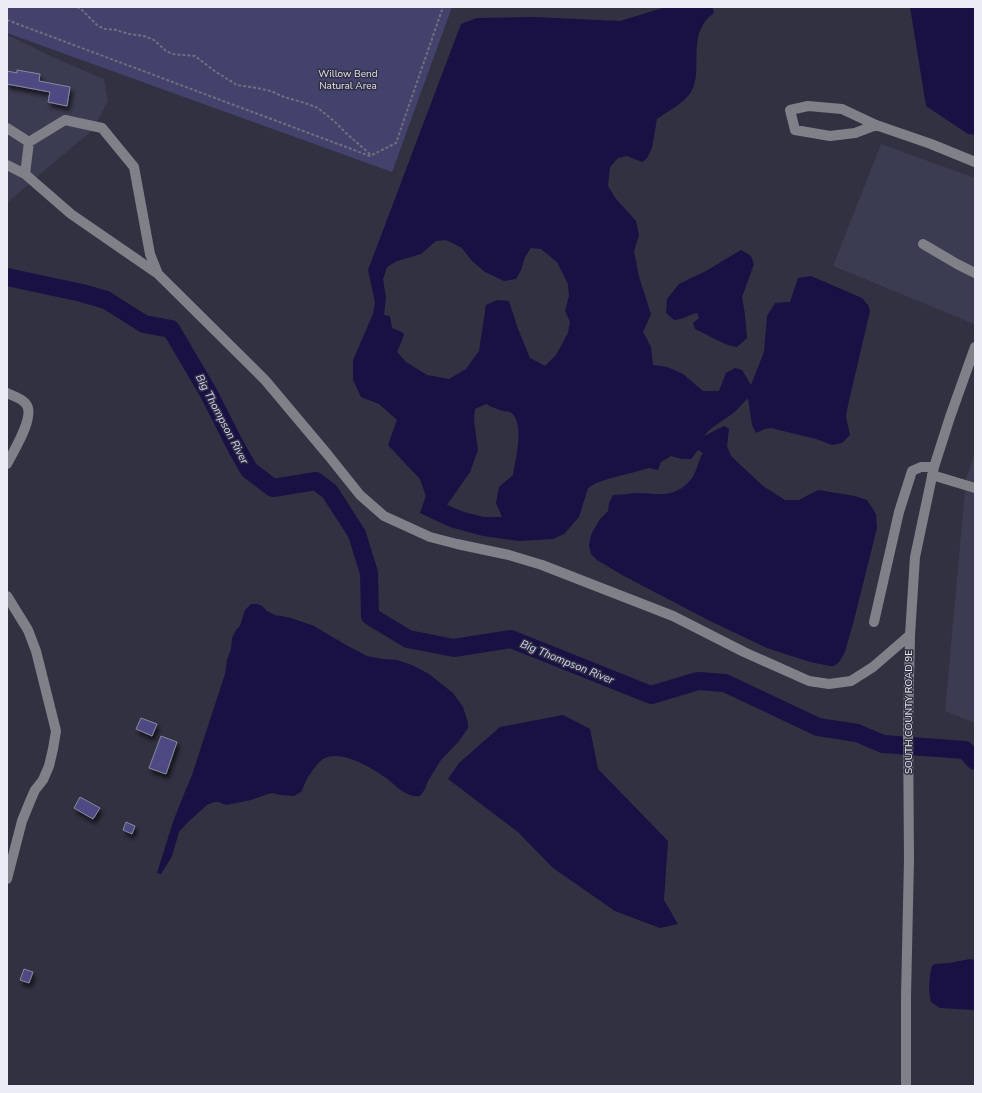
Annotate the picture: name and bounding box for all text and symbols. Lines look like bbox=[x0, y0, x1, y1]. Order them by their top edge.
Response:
park label: Willow Bend Natural Area bbox=[318, 67, 378, 93]
water label: Big Thompson River bbox=[192, 371, 253, 468]
water label: Big Thompson River bbox=[518, 636, 617, 688]
street label: SOUTH COUNTY ROAD 9E bbox=[902, 650, 916, 774]

